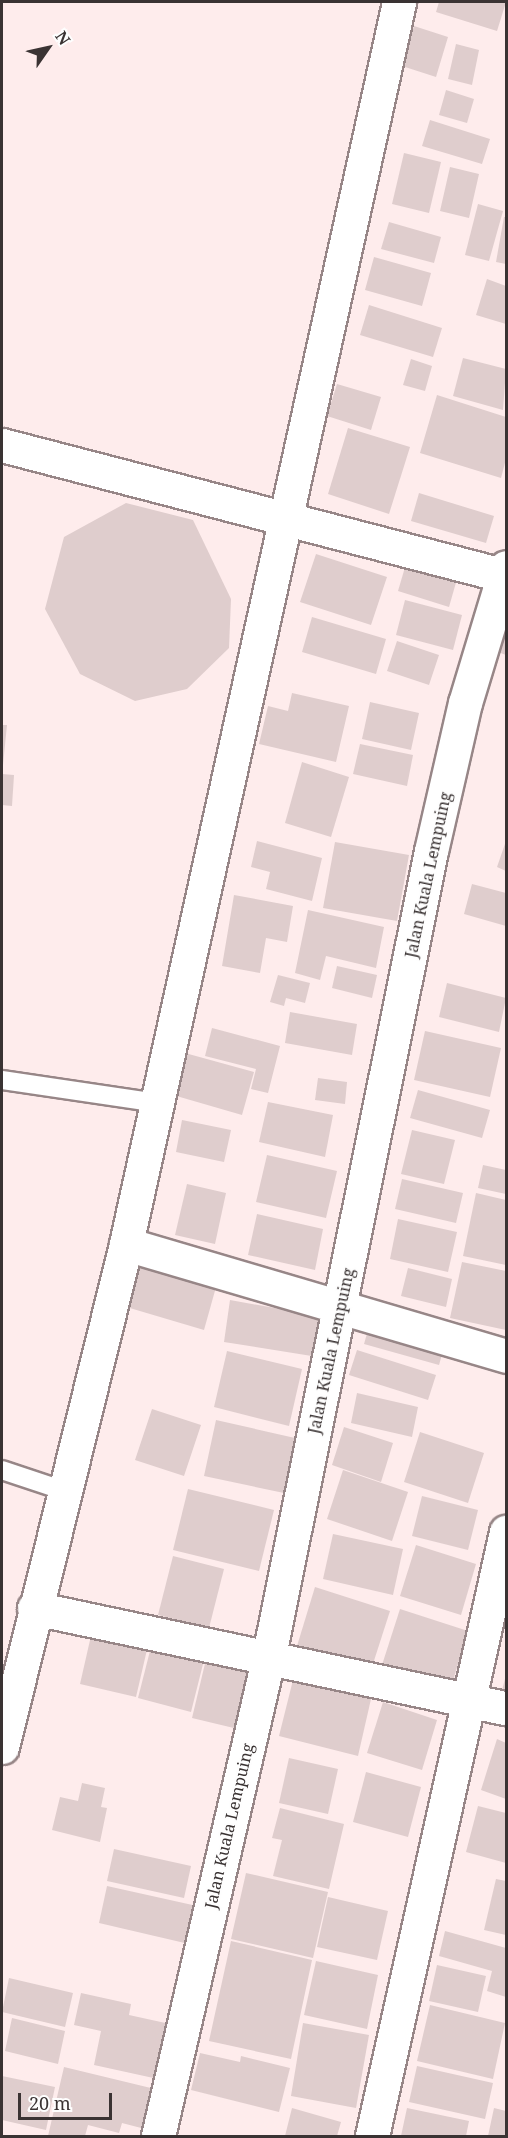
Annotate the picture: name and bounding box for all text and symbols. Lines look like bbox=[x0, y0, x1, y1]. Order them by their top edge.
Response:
north arrow bbox=[18, 18, 78, 78]
text: N bbox=[50, 27, 76, 49]
street label: Jalan Kuala Lempuing bbox=[401, 790, 455, 960]
street label: Jalan Kuala Lempuing bbox=[304, 1266, 358, 1436]
street label: Jalan Kuala Lempuing bbox=[201, 1741, 257, 1911]
scale bar bbox=[21, 2081, 116, 2119]
text: 20 m bbox=[29, 2091, 71, 2115]

